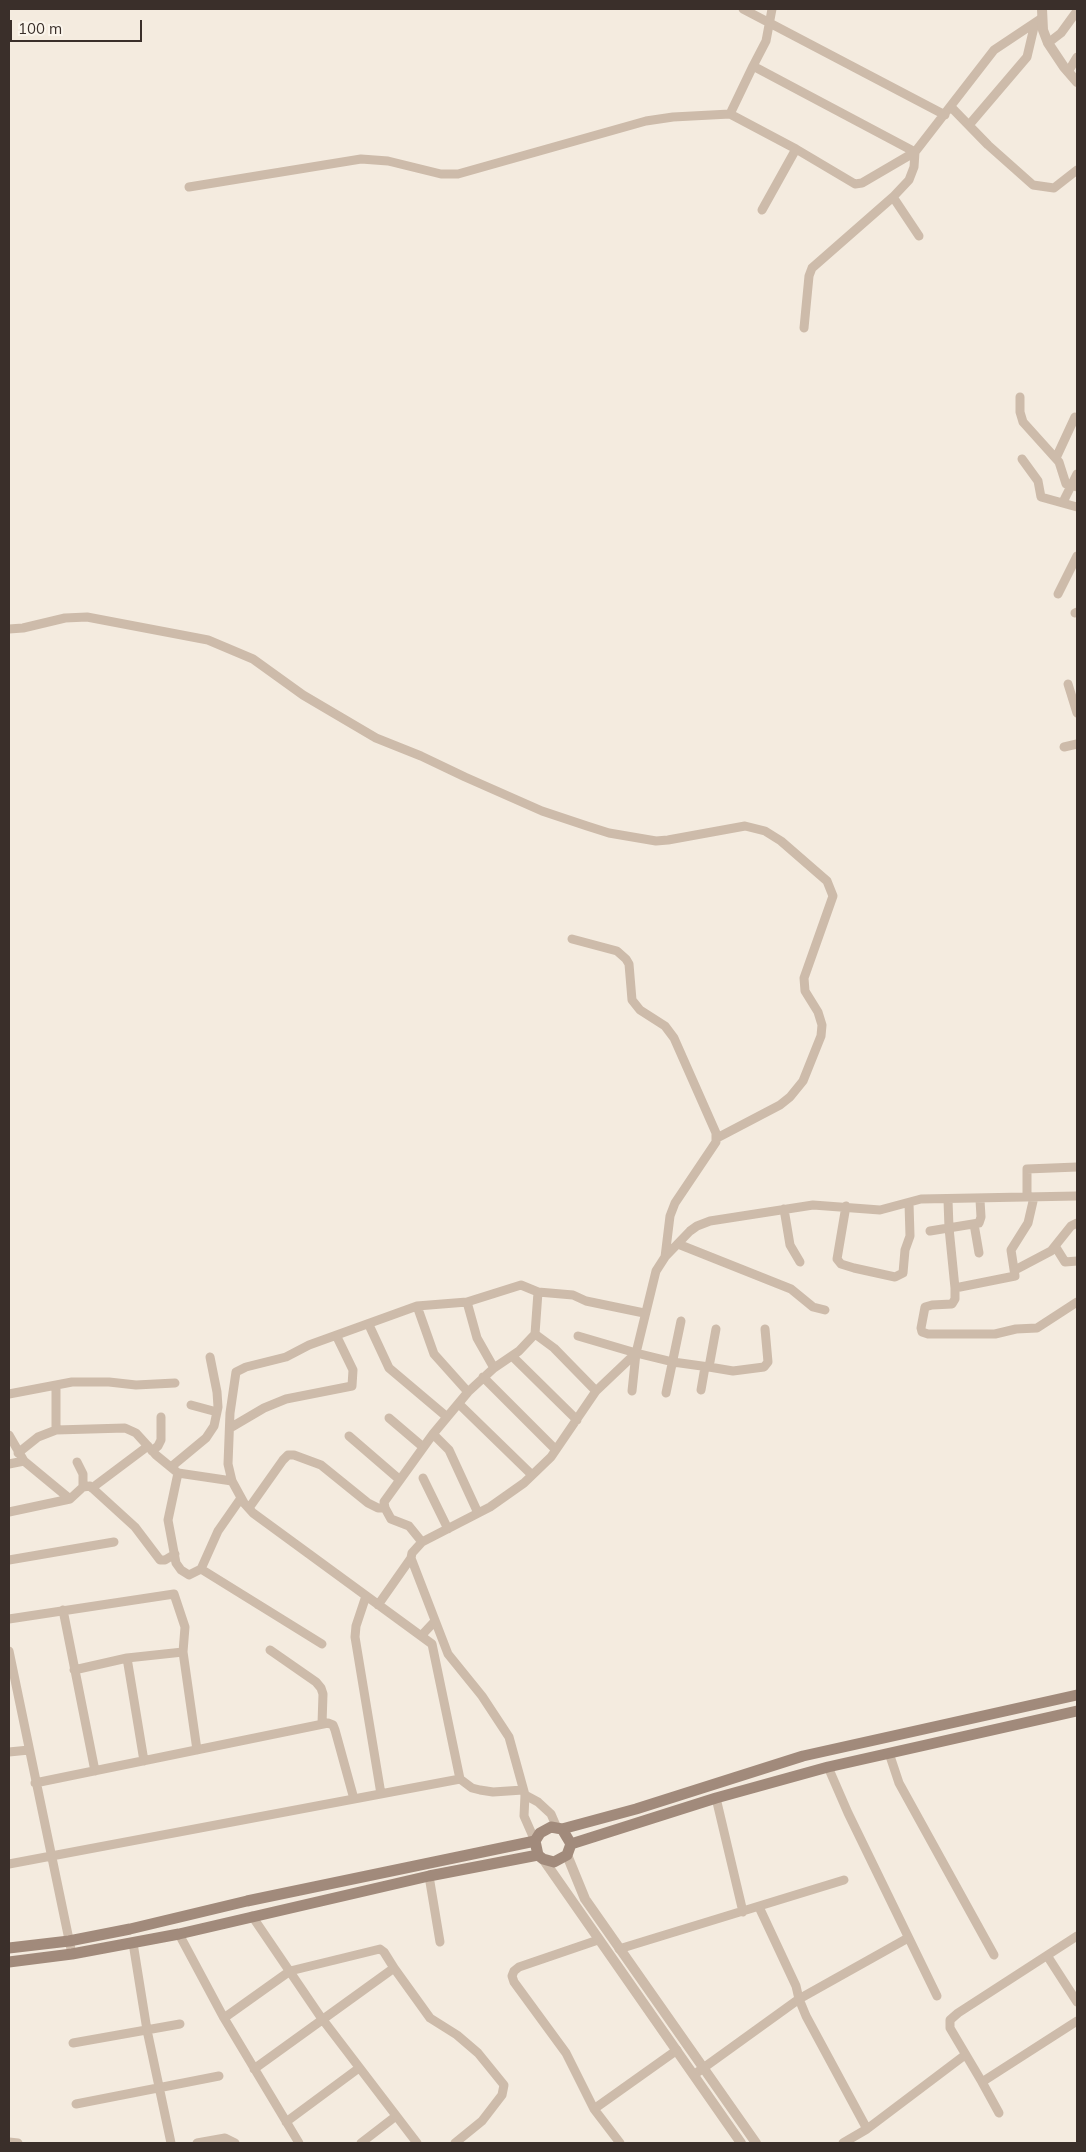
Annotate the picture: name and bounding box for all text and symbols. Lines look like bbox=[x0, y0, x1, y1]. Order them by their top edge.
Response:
scale bar bbox=[12, 10, 145, 42]
text: 100 m bbox=[18, 19, 62, 38]

